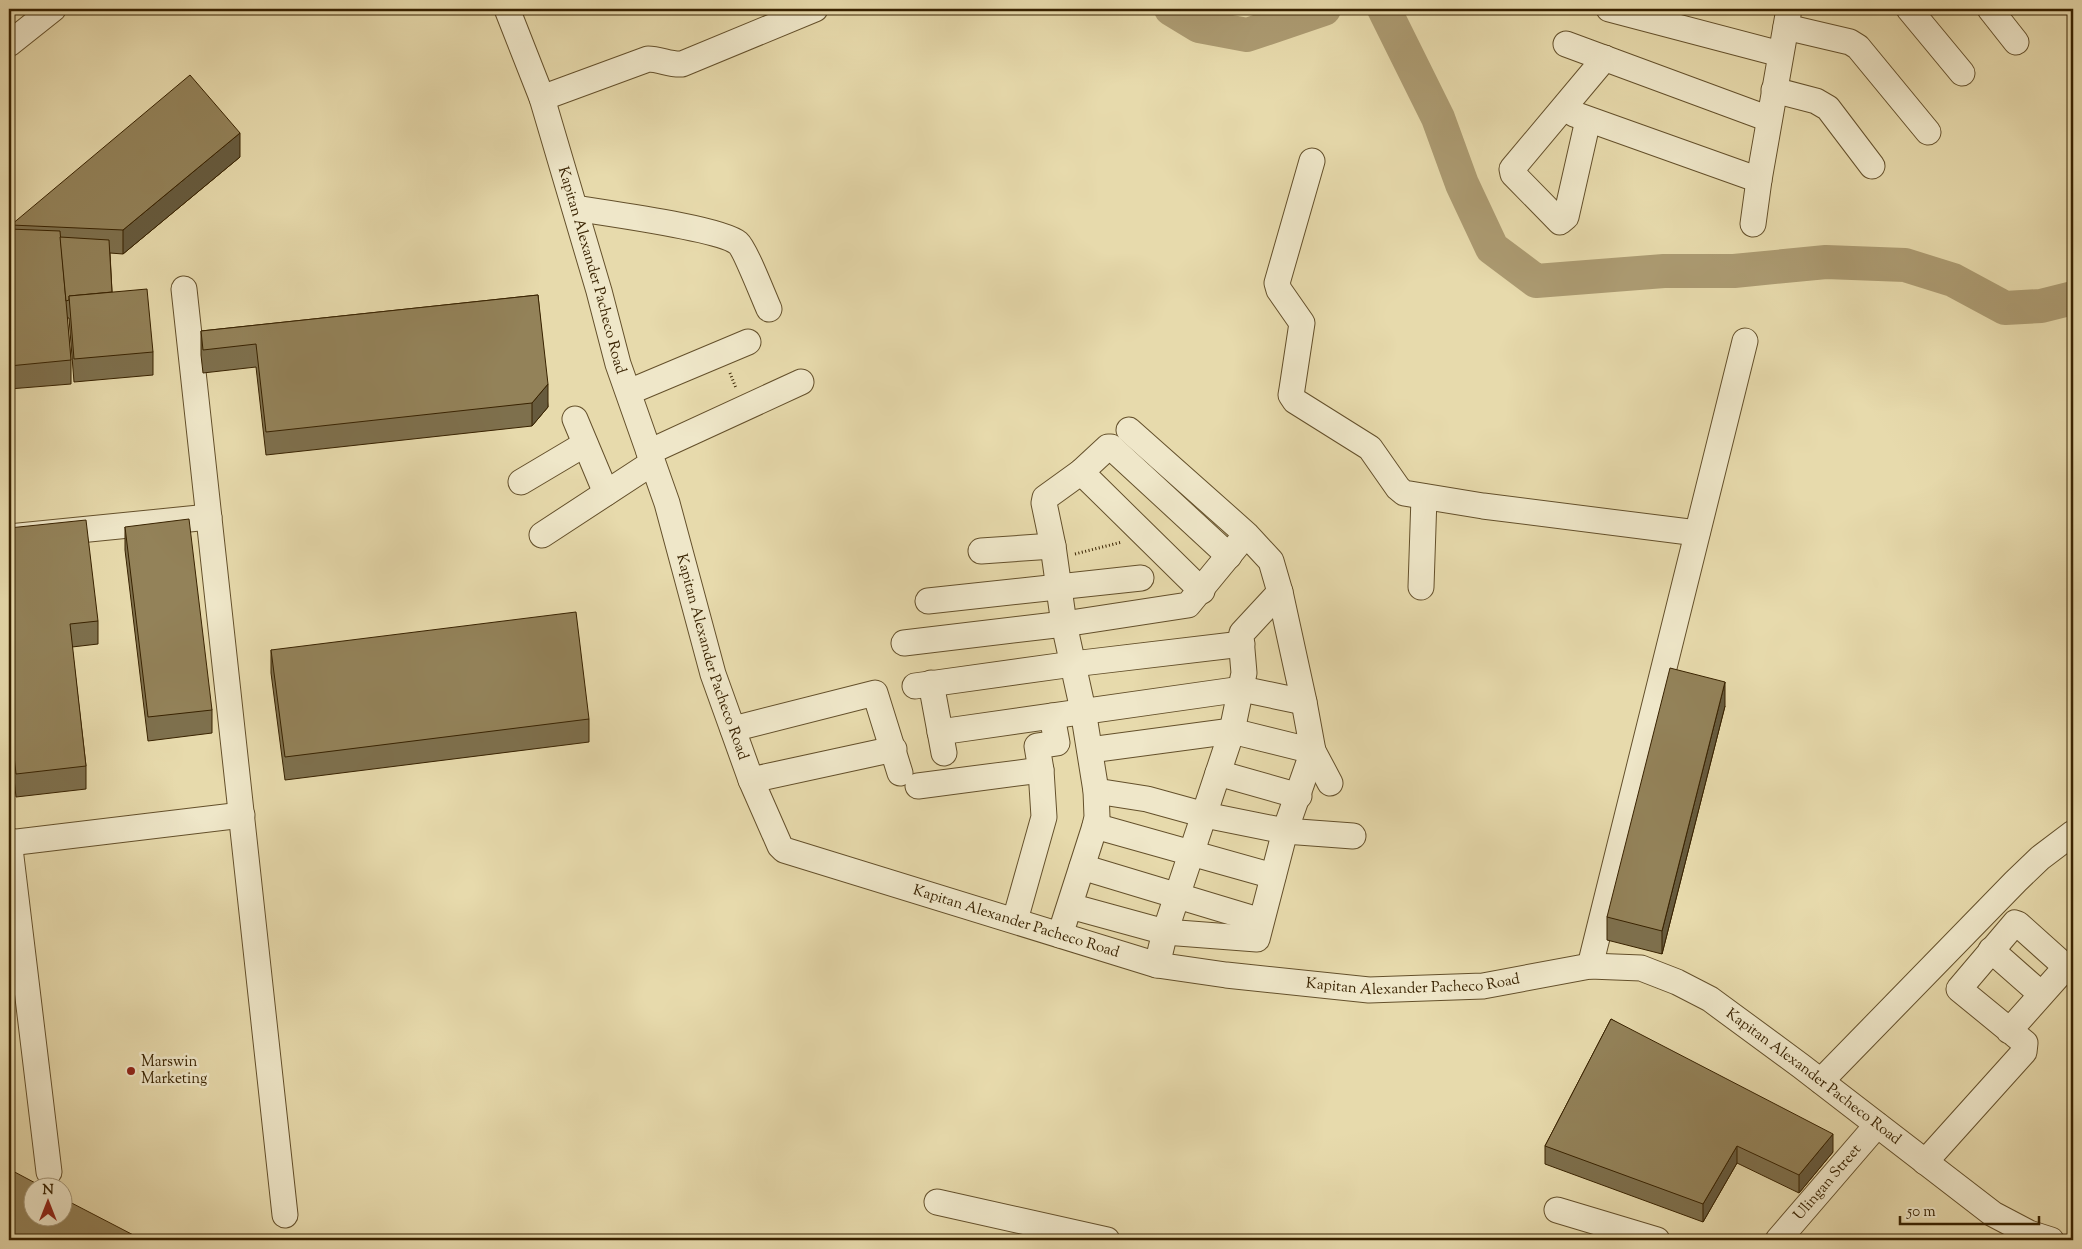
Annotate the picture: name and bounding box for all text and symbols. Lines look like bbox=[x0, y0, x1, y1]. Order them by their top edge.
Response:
street label: Kapitan Alexander Pacheco Road bbox=[552, 164, 631, 377]
street label: Kapitan Alexander Pacheco Road bbox=[671, 551, 754, 763]
street label: Kapitan Alexander Pacheco Road bbox=[910, 880, 1122, 963]
street label: Kapitan Alexander Pacheco Road bbox=[1305, 969, 1522, 1001]
street label: Kapitan Alexander Pacheco Road bbox=[1721, 1004, 1906, 1150]
place label: Marswin Marketing bbox=[141, 1052, 207, 1090]
marker: Marswin Marketing bbox=[125, 1065, 137, 1077]
street label: Ulingan Street bbox=[1789, 1140, 1866, 1225]
north arrow bbox=[22, 1176, 72, 1226]
text: N bbox=[42, 1181, 54, 1201]
scale bar bbox=[1900, 1194, 2038, 1226]
text: 50 m bbox=[1906, 1202, 1936, 1223]

